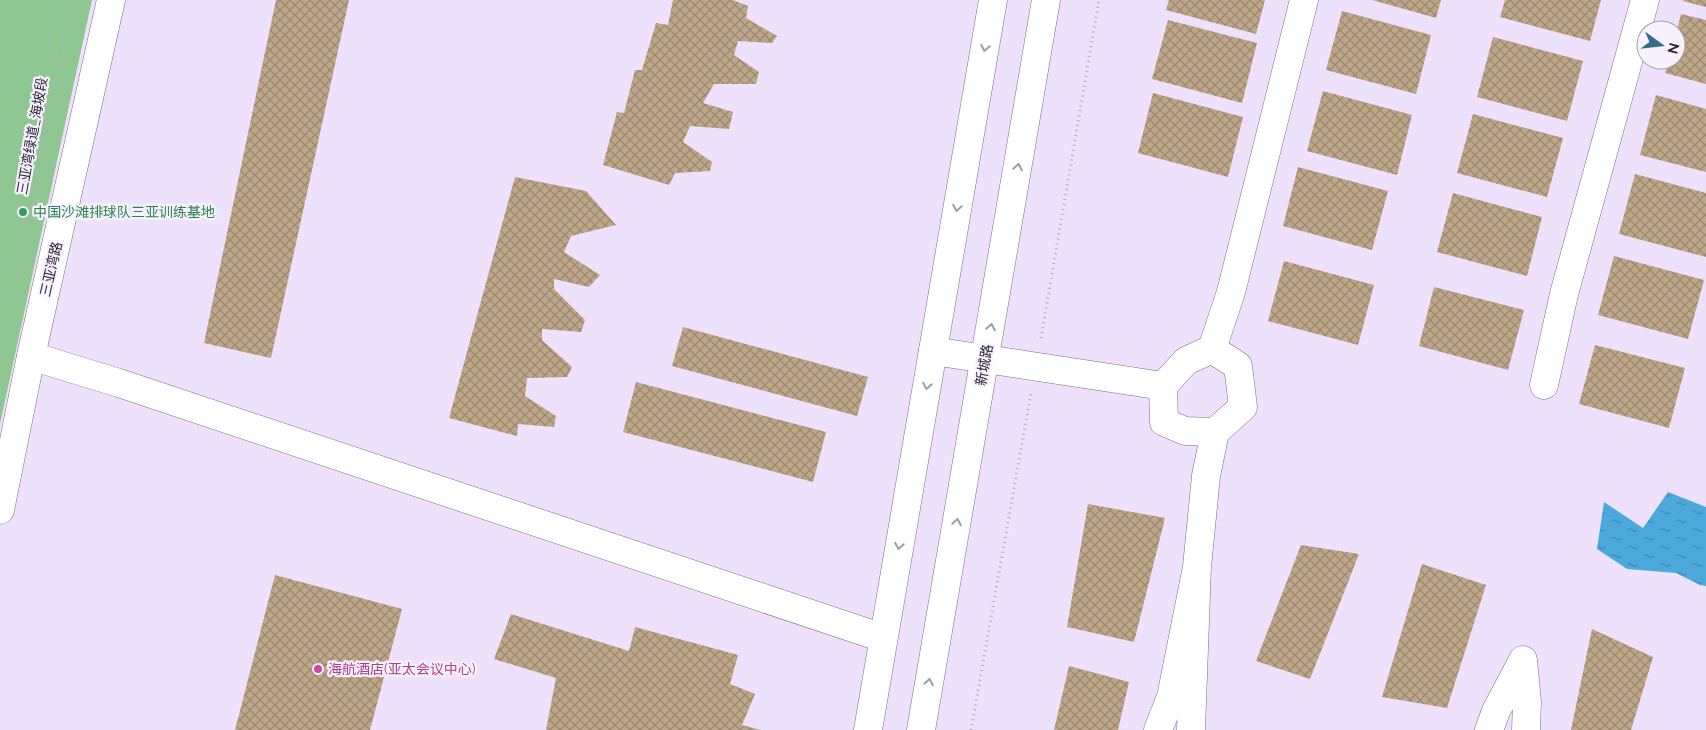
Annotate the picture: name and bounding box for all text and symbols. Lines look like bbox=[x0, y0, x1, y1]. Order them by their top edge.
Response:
north arrow bbox=[1636, 20, 1686, 70]
text: N bbox=[1664, 41, 1683, 56]
one-way arrow bbox=[980, 44, 990, 52]
street label: 三亚湾绿道_海坡段 bbox=[14, 76, 50, 196]
one-way arrow bbox=[1012, 163, 1023, 171]
place label: 中国沙滩排球队三亚训练基地 bbox=[33, 204, 215, 220]
one-way arrow bbox=[953, 204, 963, 213]
marker: 中国沙滩排球队三亚训练基地 bbox=[17, 206, 29, 218]
street label: 三亚湾路 bbox=[37, 240, 65, 298]
one-way arrow bbox=[985, 323, 995, 332]
street label: 新城路 bbox=[972, 343, 996, 387]
one-way arrow bbox=[922, 381, 932, 390]
one-way arrow bbox=[952, 518, 962, 526]
one-way arrow bbox=[895, 541, 905, 550]
place label: 海航酒店(亚太会议中心) bbox=[328, 661, 476, 677]
marker: 海航酒店(亚太会议中心) bbox=[312, 663, 324, 675]
one-way arrow bbox=[923, 678, 933, 686]

